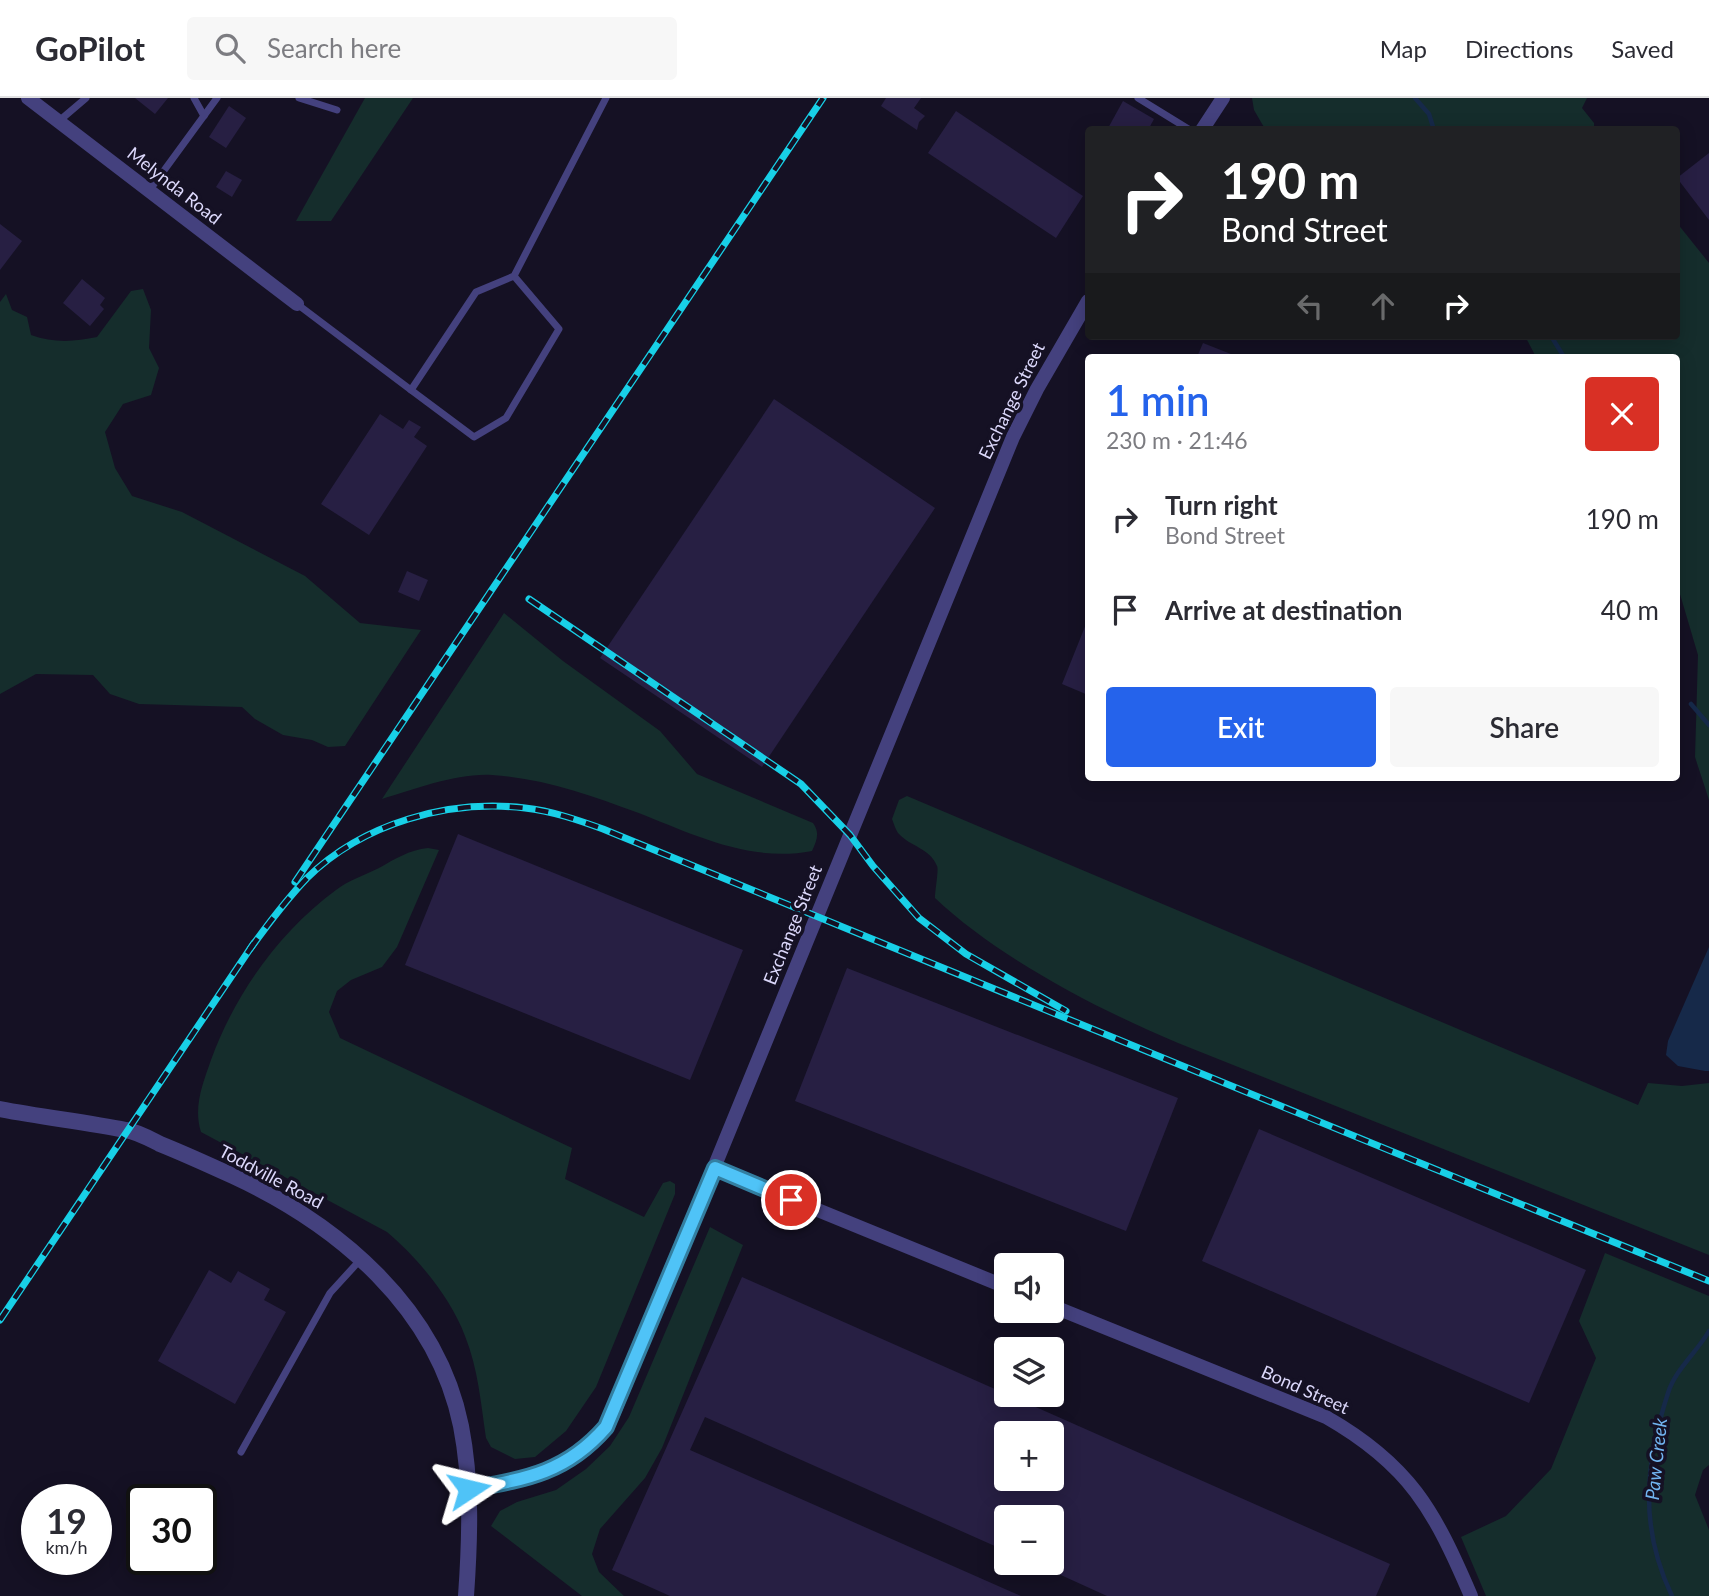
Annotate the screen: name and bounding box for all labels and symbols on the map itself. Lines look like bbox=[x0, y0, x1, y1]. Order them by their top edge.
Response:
street label: Melynda Road bbox=[123, 142, 226, 229]
street label: Exchange Street bbox=[973, 338, 1049, 463]
street label: Exchange Street bbox=[758, 861, 826, 988]
street label: Toddville Road bbox=[216, 1139, 327, 1213]
pin bbox=[761, 1170, 821, 1230]
street label: Bond Street bbox=[1258, 1360, 1353, 1418]
water label: Paw Creek bbox=[1640, 1416, 1671, 1501]
position arrow bbox=[432, 1452, 506, 1526]
speed limit sign: 30 bbox=[126, 1484, 217, 1575]

